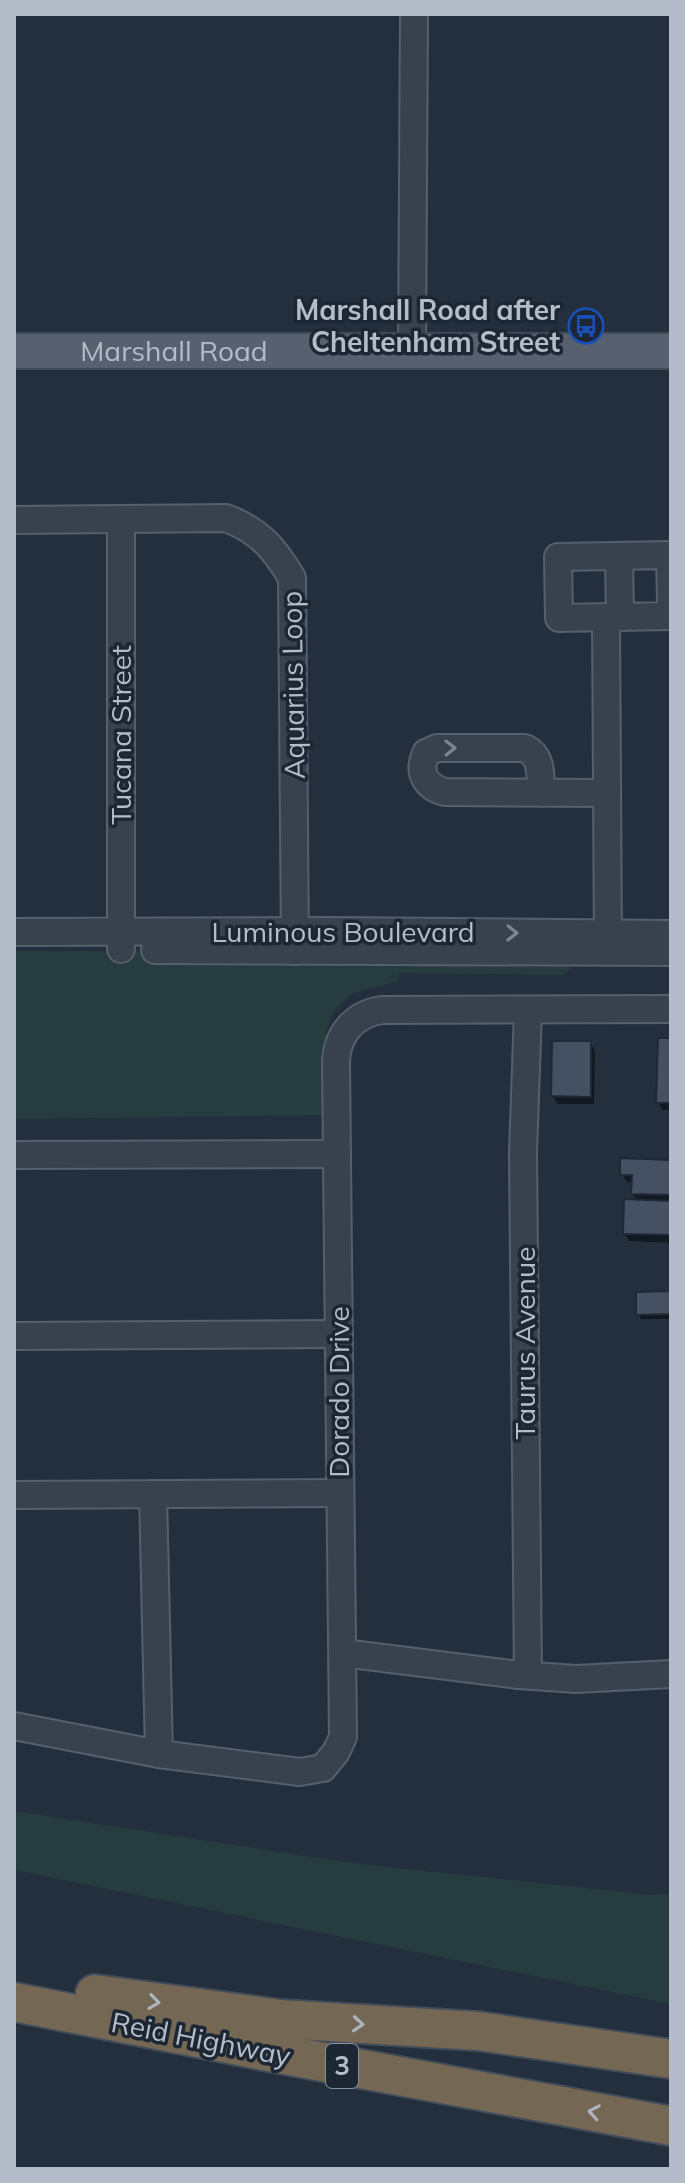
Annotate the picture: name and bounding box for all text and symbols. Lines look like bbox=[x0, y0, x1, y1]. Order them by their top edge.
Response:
place label: Marshall Road after Cheltenham Street bbox=[295, 292, 560, 359]
bus stop icon: Marshall Road after Cheltenham Street bbox=[567, 307, 605, 345]
street label: Marshall Road bbox=[80, 333, 268, 368]
street label: Aquarius Loop bbox=[273, 591, 312, 779]
street label: Tucana Street bbox=[103, 645, 138, 825]
one-way arrow bbox=[444, 739, 457, 757]
street label: Luminous Boulevard bbox=[211, 914, 475, 949]
one-way arrow bbox=[506, 924, 519, 942]
street label: Taurus Avenue bbox=[507, 1247, 542, 1439]
street label: Dorado Drive bbox=[321, 1306, 356, 1478]
one-way arrow bbox=[147, 1993, 161, 2010]
street label: Reid Highway bbox=[108, 2004, 294, 2073]
one-way arrow bbox=[352, 2015, 365, 2032]
road number: 3 bbox=[326, 2044, 358, 2088]
one-way arrow bbox=[588, 2104, 601, 2121]

